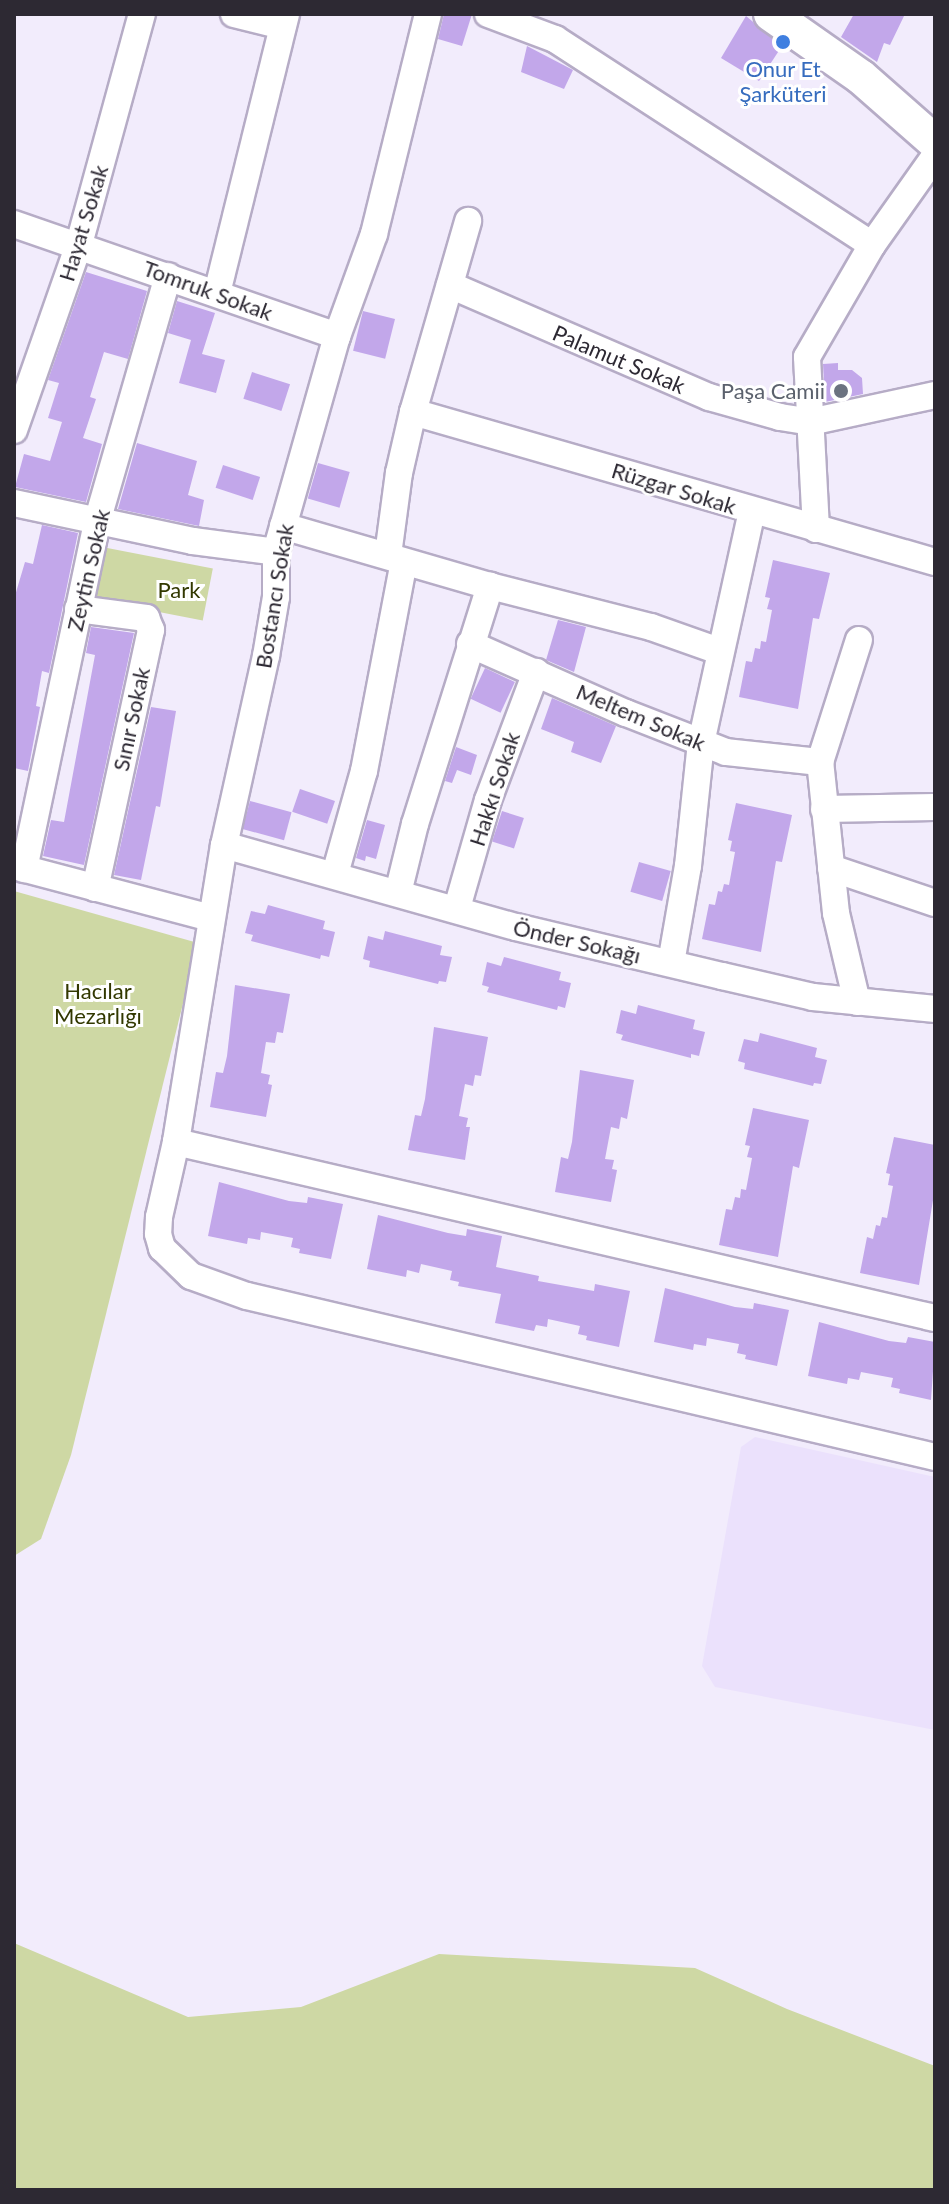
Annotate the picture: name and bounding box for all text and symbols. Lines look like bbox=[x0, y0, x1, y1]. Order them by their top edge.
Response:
marker: Onur Et Şarküteri bbox=[774, 33, 792, 51]
place label: Onur Et Şarküteri bbox=[740, 55, 826, 106]
street label: Hayat Sokak bbox=[53, 162, 113, 284]
street label: Tomruk Sokak bbox=[140, 254, 276, 326]
street label: Palamut Sokak bbox=[549, 319, 689, 399]
place label: Paşa Camii bbox=[721, 378, 825, 404]
marker: Paşa Camii bbox=[832, 382, 850, 400]
street label: Rüzgar Sokak bbox=[608, 456, 740, 520]
street label: Zeytin Sokak bbox=[61, 506, 115, 634]
street label: Bostancı Sokak bbox=[250, 522, 298, 670]
park label: Park bbox=[158, 577, 200, 603]
street label: Sınır Sokak bbox=[107, 664, 155, 774]
street label: Meltem Sokak bbox=[572, 678, 710, 756]
street label: Hakkı Sokak bbox=[463, 729, 525, 849]
street label: Önder Sokağı bbox=[510, 913, 644, 969]
park label: Hacılar Mezarlığı bbox=[54, 977, 142, 1028]

